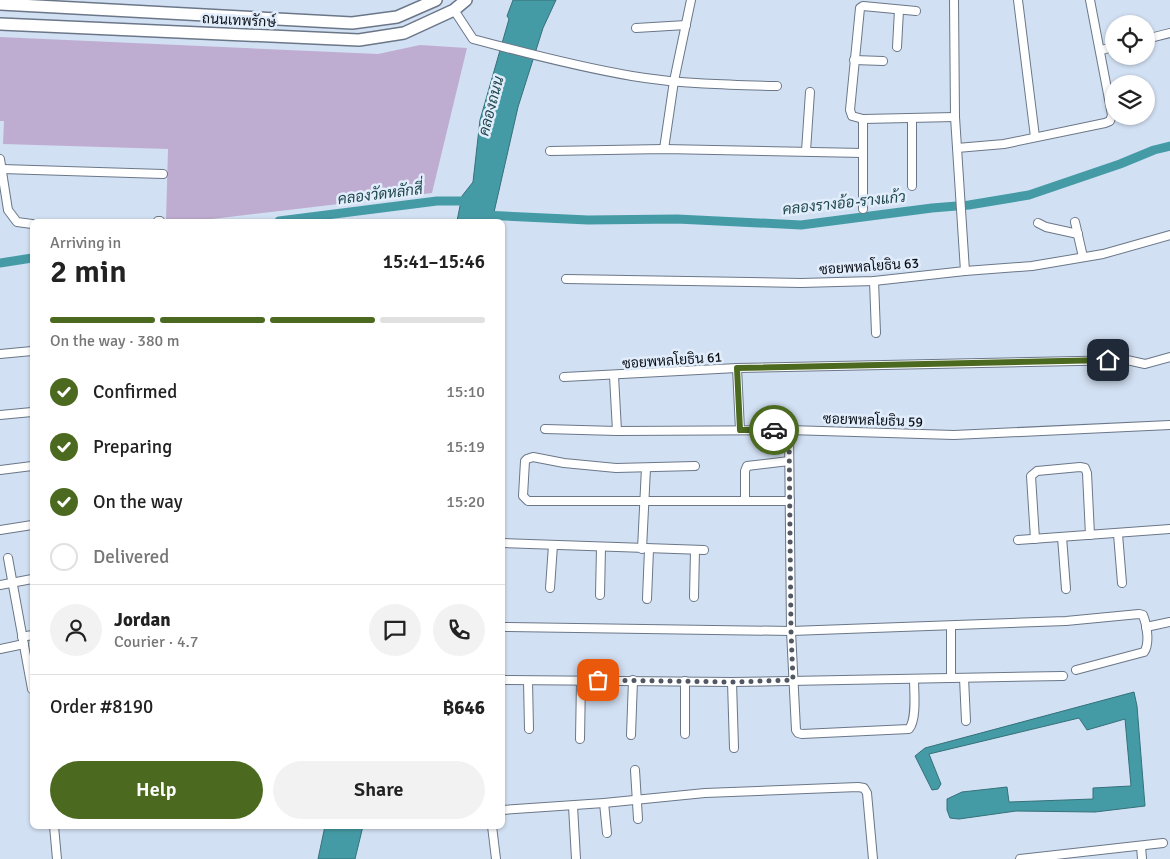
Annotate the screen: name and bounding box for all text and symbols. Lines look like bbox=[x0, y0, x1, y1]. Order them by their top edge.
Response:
street label: ถนนเทพรักษ์ bbox=[202, 9, 277, 31]
map controls bbox=[1105, 15, 1155, 125]
button: locate bbox=[1105, 15, 1155, 65]
water label: คลองถนน bbox=[474, 74, 508, 138]
button: layers bbox=[1105, 75, 1155, 125]
water label: คลองวัดหลักสี่ bbox=[336, 174, 426, 208]
water label: คลองรางอ้อ-รางแก้ว bbox=[781, 187, 907, 218]
text: Arriving in bbox=[50, 233, 121, 253]
text: 15:41–15:46 bbox=[383, 250, 485, 274]
text: 2 min bbox=[50, 252, 127, 291]
street label: ซอยพหลโยธิน 63 bbox=[819, 255, 919, 278]
text: On the way · 380 m bbox=[50, 331, 180, 351]
pin bbox=[1087, 339, 1129, 381]
icon: home bbox=[1094, 346, 1122, 374]
street label: ซอยพหลโยธิน 61 bbox=[622, 349, 722, 372]
icon: check bbox=[50, 378, 78, 406]
text: Confirmed bbox=[93, 380, 177, 404]
text: 15:10 bbox=[446, 382, 485, 402]
courier bbox=[749, 405, 799, 455]
street label: ซอยพหลโยธิน 59 bbox=[823, 410, 923, 431]
icon: car bbox=[760, 416, 788, 444]
icon: check bbox=[50, 433, 78, 461]
text: Preparing bbox=[93, 435, 172, 459]
text: 15:19 bbox=[446, 437, 485, 457]
icon: check bbox=[50, 488, 78, 516]
text: On the way bbox=[93, 490, 183, 514]
text: 15:20 bbox=[446, 492, 485, 512]
text: Delivered bbox=[93, 545, 169, 569]
button: person bbox=[50, 604, 102, 656]
button: chat bbox=[369, 604, 421, 656]
button: phone bbox=[433, 604, 485, 656]
text: Jordan bbox=[114, 608, 171, 632]
text: Courier · 4.7 bbox=[114, 632, 198, 652]
pin bbox=[577, 659, 619, 701]
icon: bag bbox=[584, 666, 612, 694]
text: Order #8190 bbox=[50, 695, 153, 719]
text: ฿646 bbox=[443, 696, 485, 720]
button: Help bbox=[50, 761, 263, 819]
button: Share bbox=[273, 761, 485, 819]

